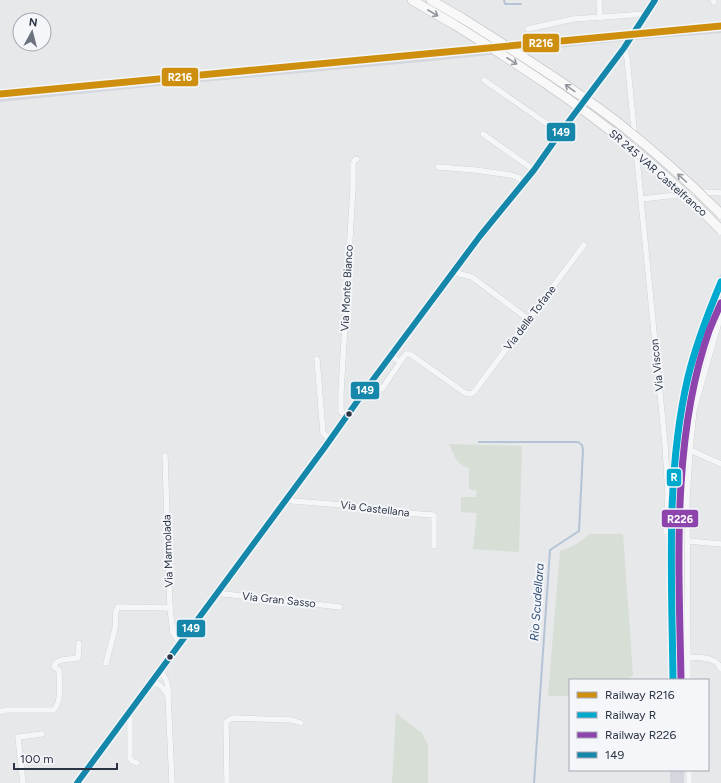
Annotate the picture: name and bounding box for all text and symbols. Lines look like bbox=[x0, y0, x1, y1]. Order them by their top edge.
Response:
one-way arrow bbox=[427, 9, 439, 17]
north arrow bbox=[12, 12, 52, 52]
text: N bbox=[28, 16, 38, 30]
line badge: R216 bbox=[522, 33, 560, 53]
text: R216 bbox=[529, 37, 554, 50]
one-way arrow bbox=[506, 57, 517, 65]
line badge: R216 bbox=[161, 67, 199, 87]
text: R216 bbox=[168, 71, 193, 84]
one-way arrow bbox=[565, 84, 576, 92]
line badge: 149 bbox=[546, 122, 576, 142]
text: 149 bbox=[552, 126, 570, 139]
street label: SR 245 VAR Castelfranco bbox=[606, 127, 710, 219]
one-way arrow bbox=[678, 174, 688, 183]
street label: Via Monte Bianco bbox=[338, 244, 356, 332]
street label: Via delle Tofane bbox=[501, 283, 559, 353]
street label: Via Viscon bbox=[648, 338, 666, 392]
line badge: 149 bbox=[350, 381, 380, 400]
text: 149 bbox=[356, 384, 374, 397]
unlabelled marker bbox=[344, 409, 354, 419]
line badge: R bbox=[666, 468, 682, 487]
text: R bbox=[670, 471, 678, 484]
street label: Via Castellana bbox=[340, 498, 410, 520]
line badge: R226 bbox=[661, 509, 699, 528]
text: R226 bbox=[667, 513, 694, 526]
street label: Via Marmolada bbox=[160, 514, 176, 588]
water label: Rio Scudellara bbox=[527, 563, 547, 641]
street label: Via Gran Sasso bbox=[241, 590, 317, 610]
line badge: 149 bbox=[176, 619, 206, 638]
text: 149 bbox=[182, 622, 200, 635]
unlabelled marker bbox=[165, 652, 175, 662]
legend bbox=[569, 679, 709, 771]
text: Railway R216 bbox=[605, 688, 675, 702]
text: Railway R bbox=[605, 708, 656, 722]
text: Railway R226 bbox=[605, 728, 677, 742]
scale bar bbox=[14, 745, 117, 771]
text: 149 bbox=[605, 748, 624, 762]
text: 100 m bbox=[20, 752, 54, 766]

